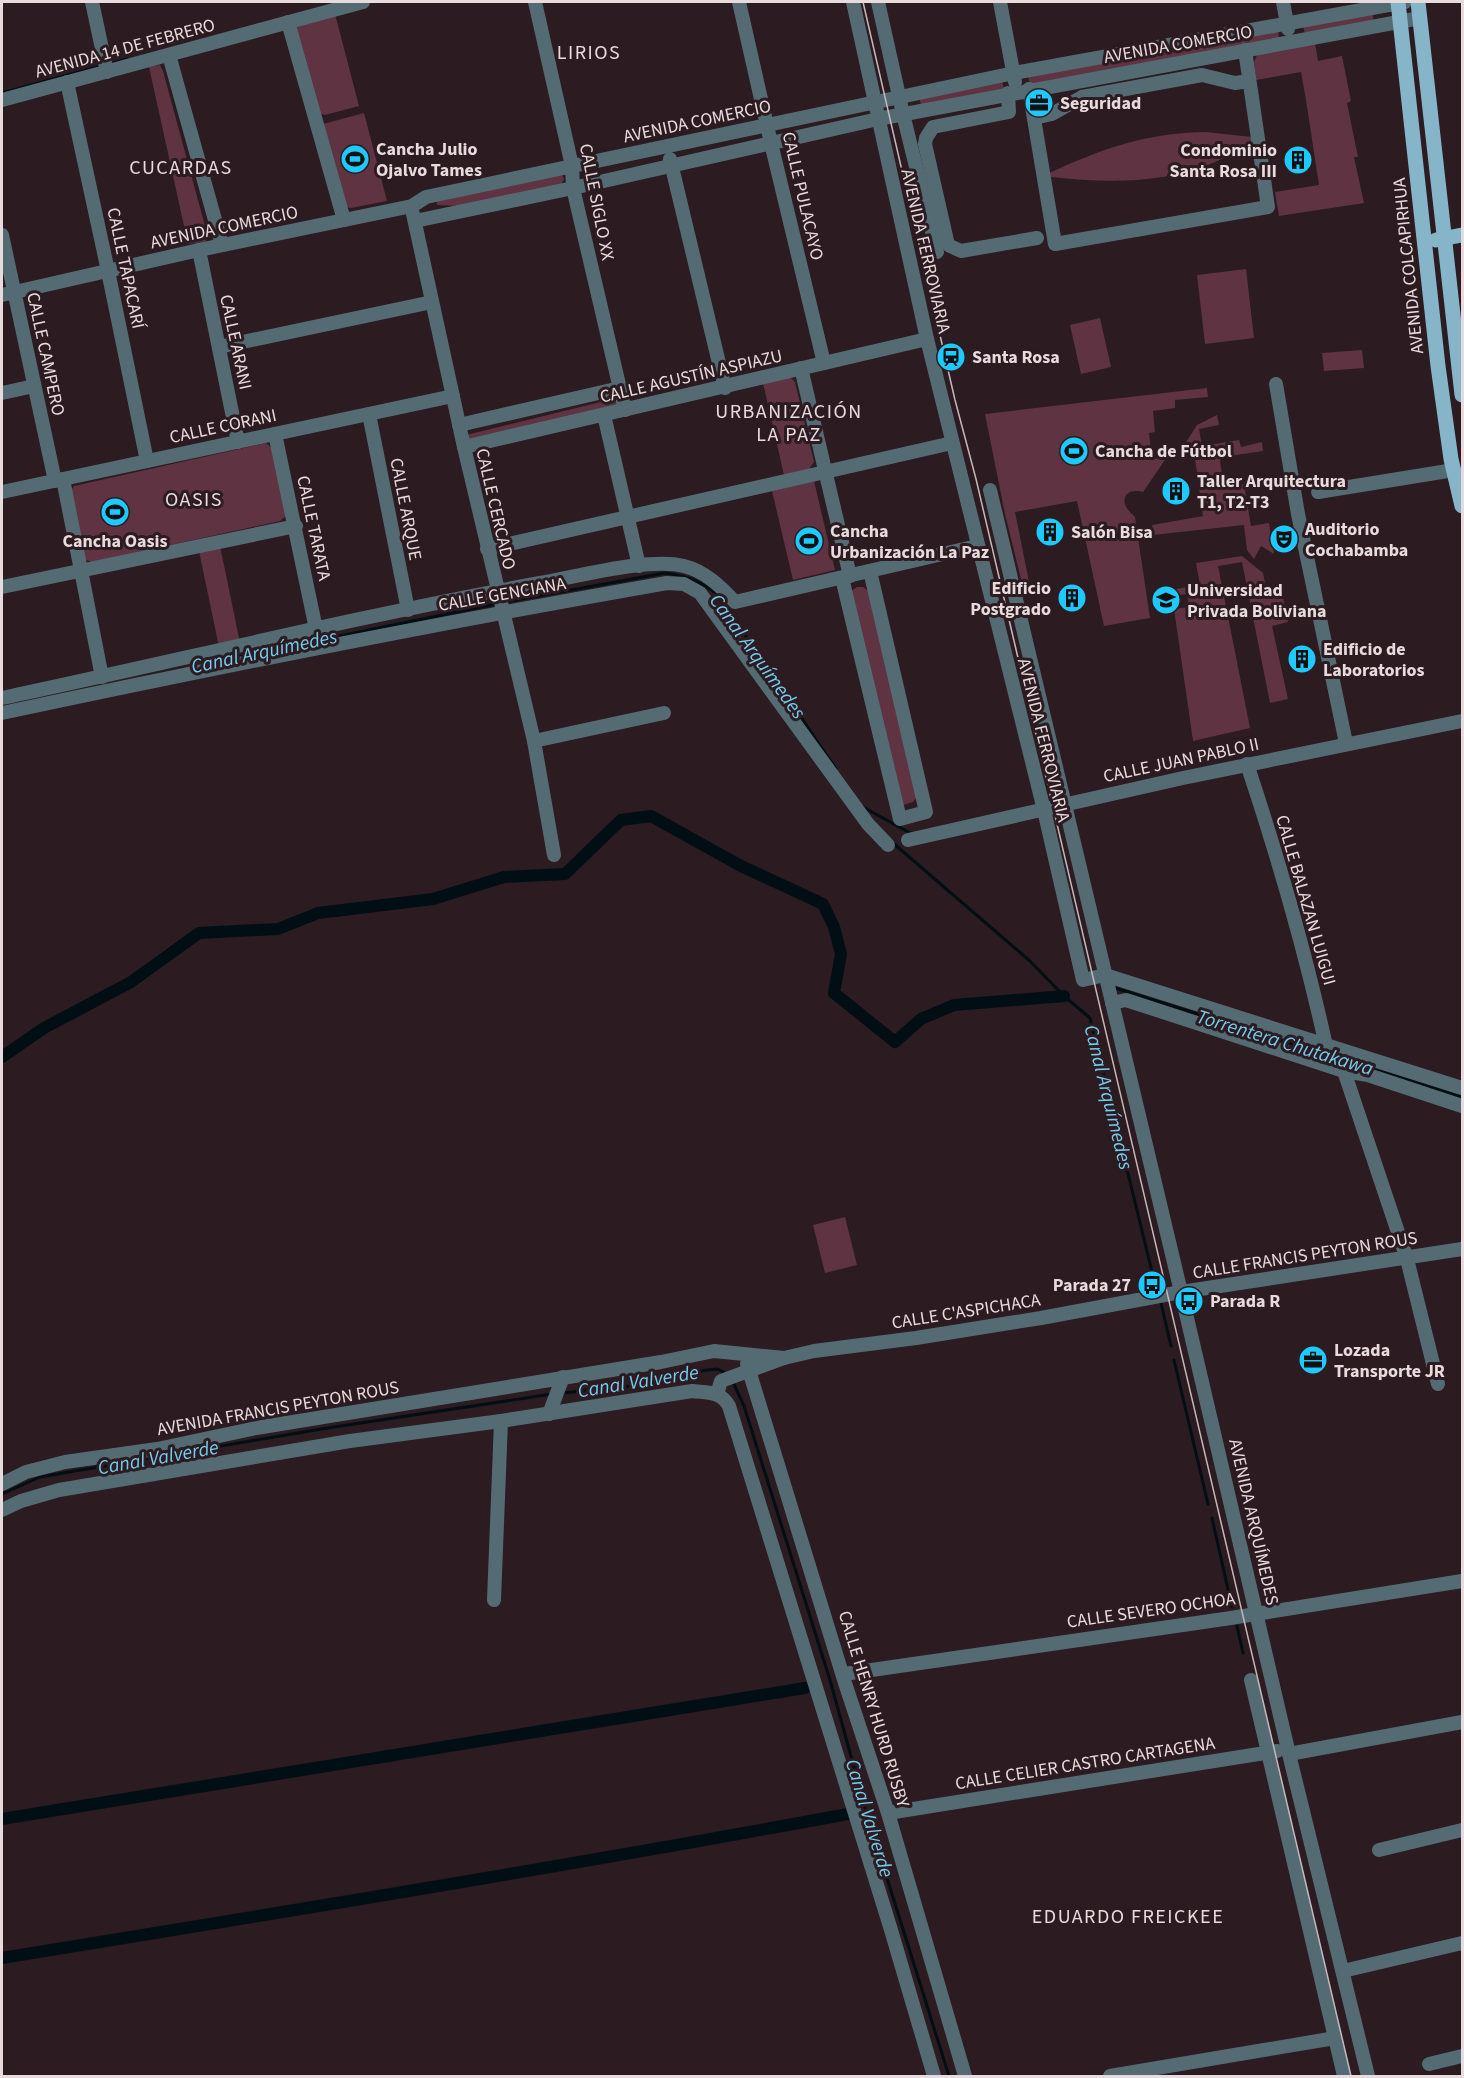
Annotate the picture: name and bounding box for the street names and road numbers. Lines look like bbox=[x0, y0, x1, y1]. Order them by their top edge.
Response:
street label: AVENIDA 14 DE FEBRERO bbox=[32, 12, 218, 85]
street label: AVENIDA COMERCIO bbox=[1102, 19, 1254, 70]
street label: AVENIDA COMERCIO bbox=[621, 94, 773, 149]
street label: CALLE PULACAYO bbox=[776, 130, 829, 263]
street label: CALLE SIGLO XX bbox=[573, 142, 620, 263]
street label: AVENIDA FERROVIARIA bbox=[894, 166, 957, 336]
street label: AVENIDA COLCAPIRHUA bbox=[1387, 176, 1430, 355]
street label: AVENIDA COMERCIO bbox=[148, 200, 300, 255]
street label: CALLE TAPACARÍ bbox=[100, 205, 151, 332]
street label: CALLE CAMPERO bbox=[20, 290, 71, 418]
street label: CALLE ARANI bbox=[213, 292, 258, 392]
street label: CALLE AGUSTÍN ASPIAZU bbox=[597, 343, 785, 410]
street label: CALLE CORANI bbox=[167, 403, 279, 450]
street label: CALLE CERCADO bbox=[469, 446, 522, 572]
street label: CALLE ARQUE bbox=[383, 456, 428, 562]
street label: CALLE TARATA bbox=[290, 473, 337, 583]
street label: CALLE GENCIANA bbox=[436, 571, 568, 618]
street label: AVENIDA FERROVIARIA bbox=[1011, 656, 1076, 825]
street label: CALLE JUAN PABLO II bbox=[1101, 732, 1261, 789]
street label: CALLE BALAZAN LUIGUI bbox=[1269, 812, 1342, 988]
street label: CALLE FRANCIS PEYTON ROUS bbox=[1191, 1225, 1419, 1286]
street label: CALLE C'ASPICHACA bbox=[890, 1287, 1043, 1336]
street label: AVENIDA FRANCIS PEYTON ROUS bbox=[155, 1375, 401, 1442]
street label: AVENIDA ARQUÍMEDES bbox=[1222, 1436, 1285, 1608]
street label: CALLE SEVERO OCHOA bbox=[1065, 1586, 1237, 1635]
street label: CALLE HENRY HURD RUSBY bbox=[832, 1608, 915, 1811]
street label: CALLE CELIER CASTRO CARTAGENA bbox=[953, 1731, 1217, 1796]

